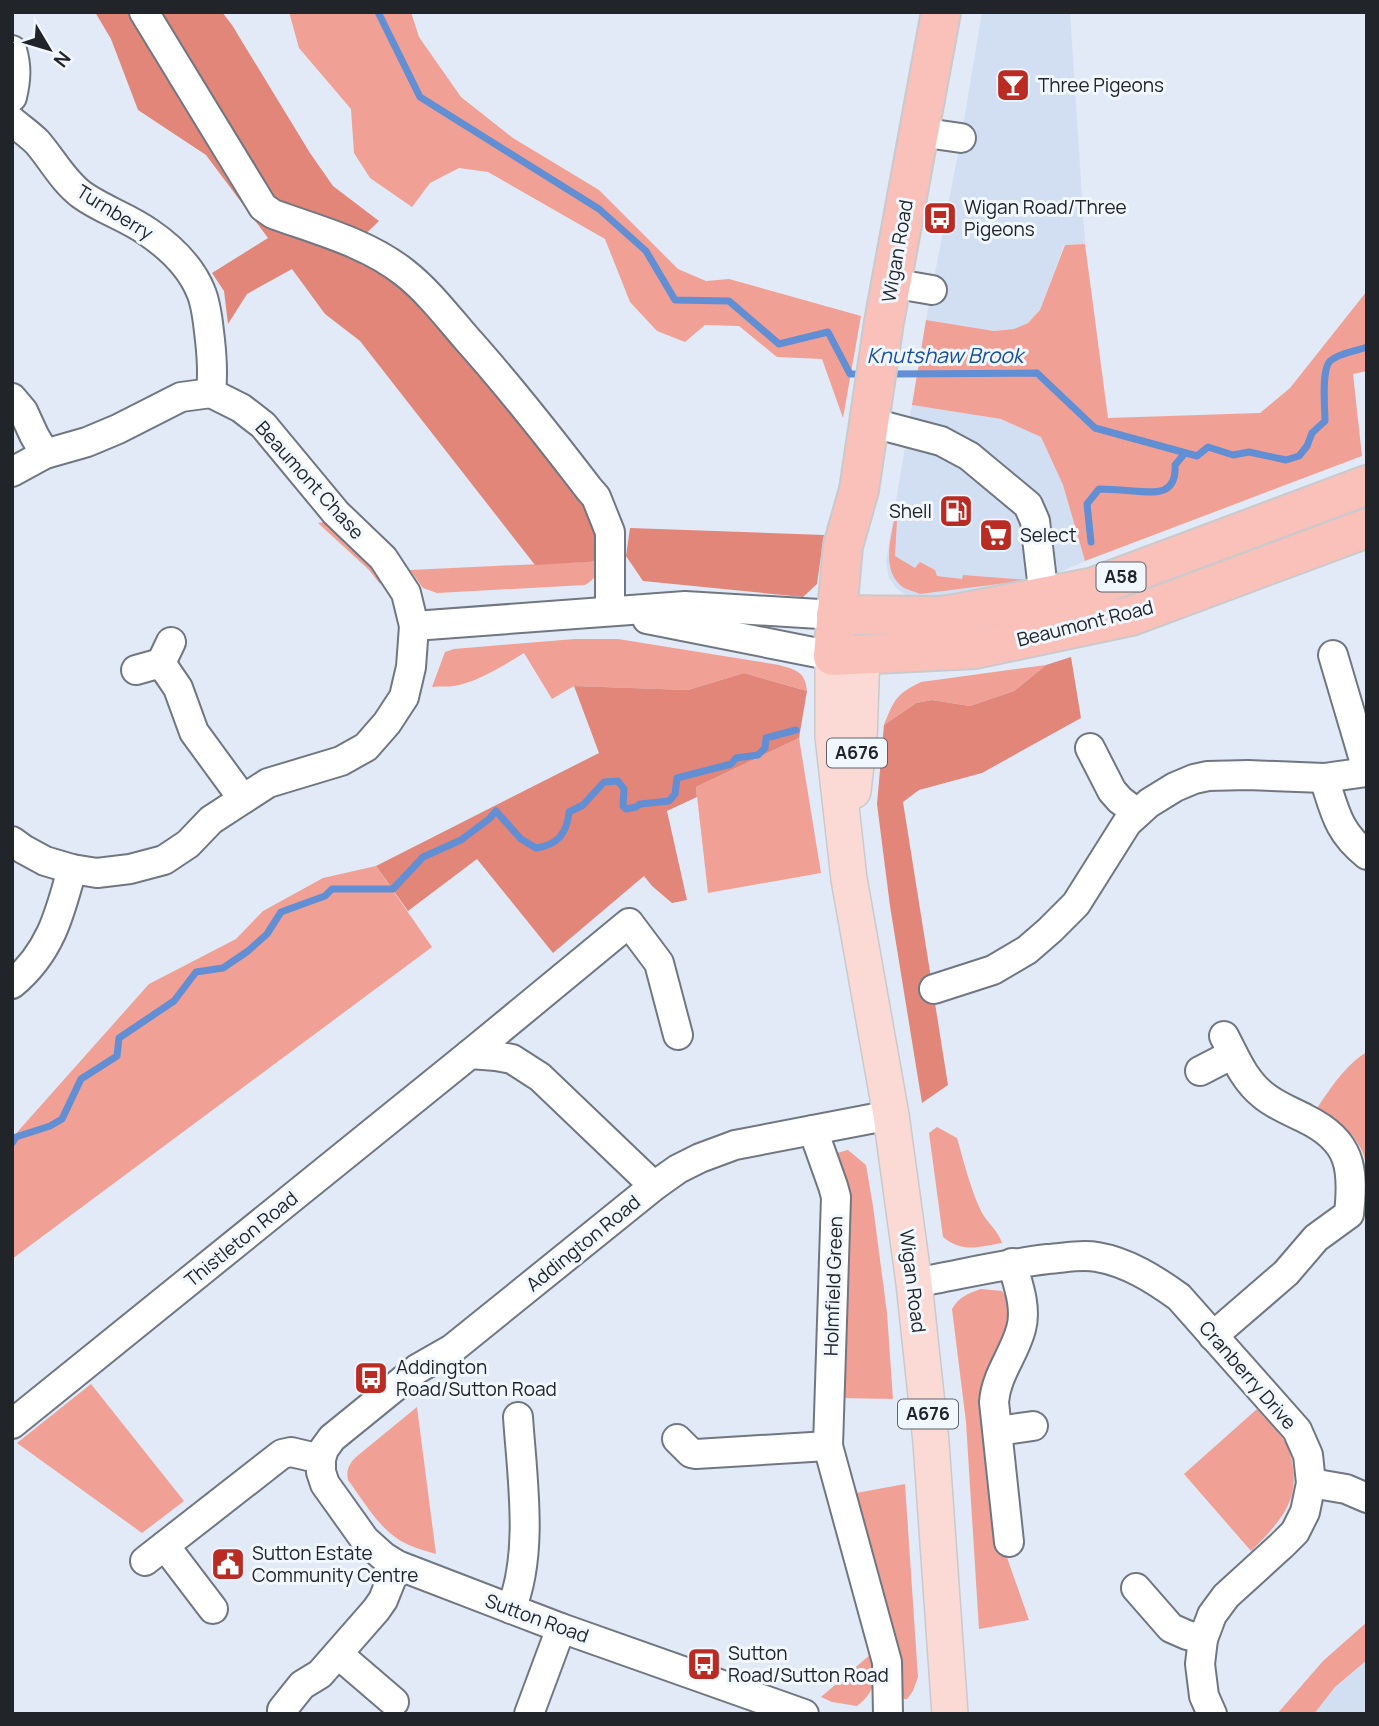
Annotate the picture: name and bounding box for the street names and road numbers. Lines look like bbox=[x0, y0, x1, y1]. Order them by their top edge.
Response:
street label: Turnberry bbox=[72, 178, 158, 246]
street label: Wigan Road bbox=[875, 198, 919, 304]
street label: Beaumont Chase bbox=[250, 415, 370, 545]
road number: A58 bbox=[1096, 562, 1146, 592]
street label: Beaumont Road bbox=[1014, 594, 1156, 652]
road number: A676 bbox=[827, 738, 887, 768]
street label: Thistleton Road bbox=[179, 1185, 303, 1293]
street label: Addington Road bbox=[520, 1189, 646, 1297]
street label: Holmfield Green bbox=[818, 1216, 848, 1356]
street label: Wigan Road bbox=[894, 1228, 932, 1334]
street label: Cranberry Drive bbox=[1194, 1315, 1302, 1435]
road number: A676 bbox=[898, 1400, 958, 1428]
street label: Sutton Road bbox=[482, 1587, 592, 1649]

